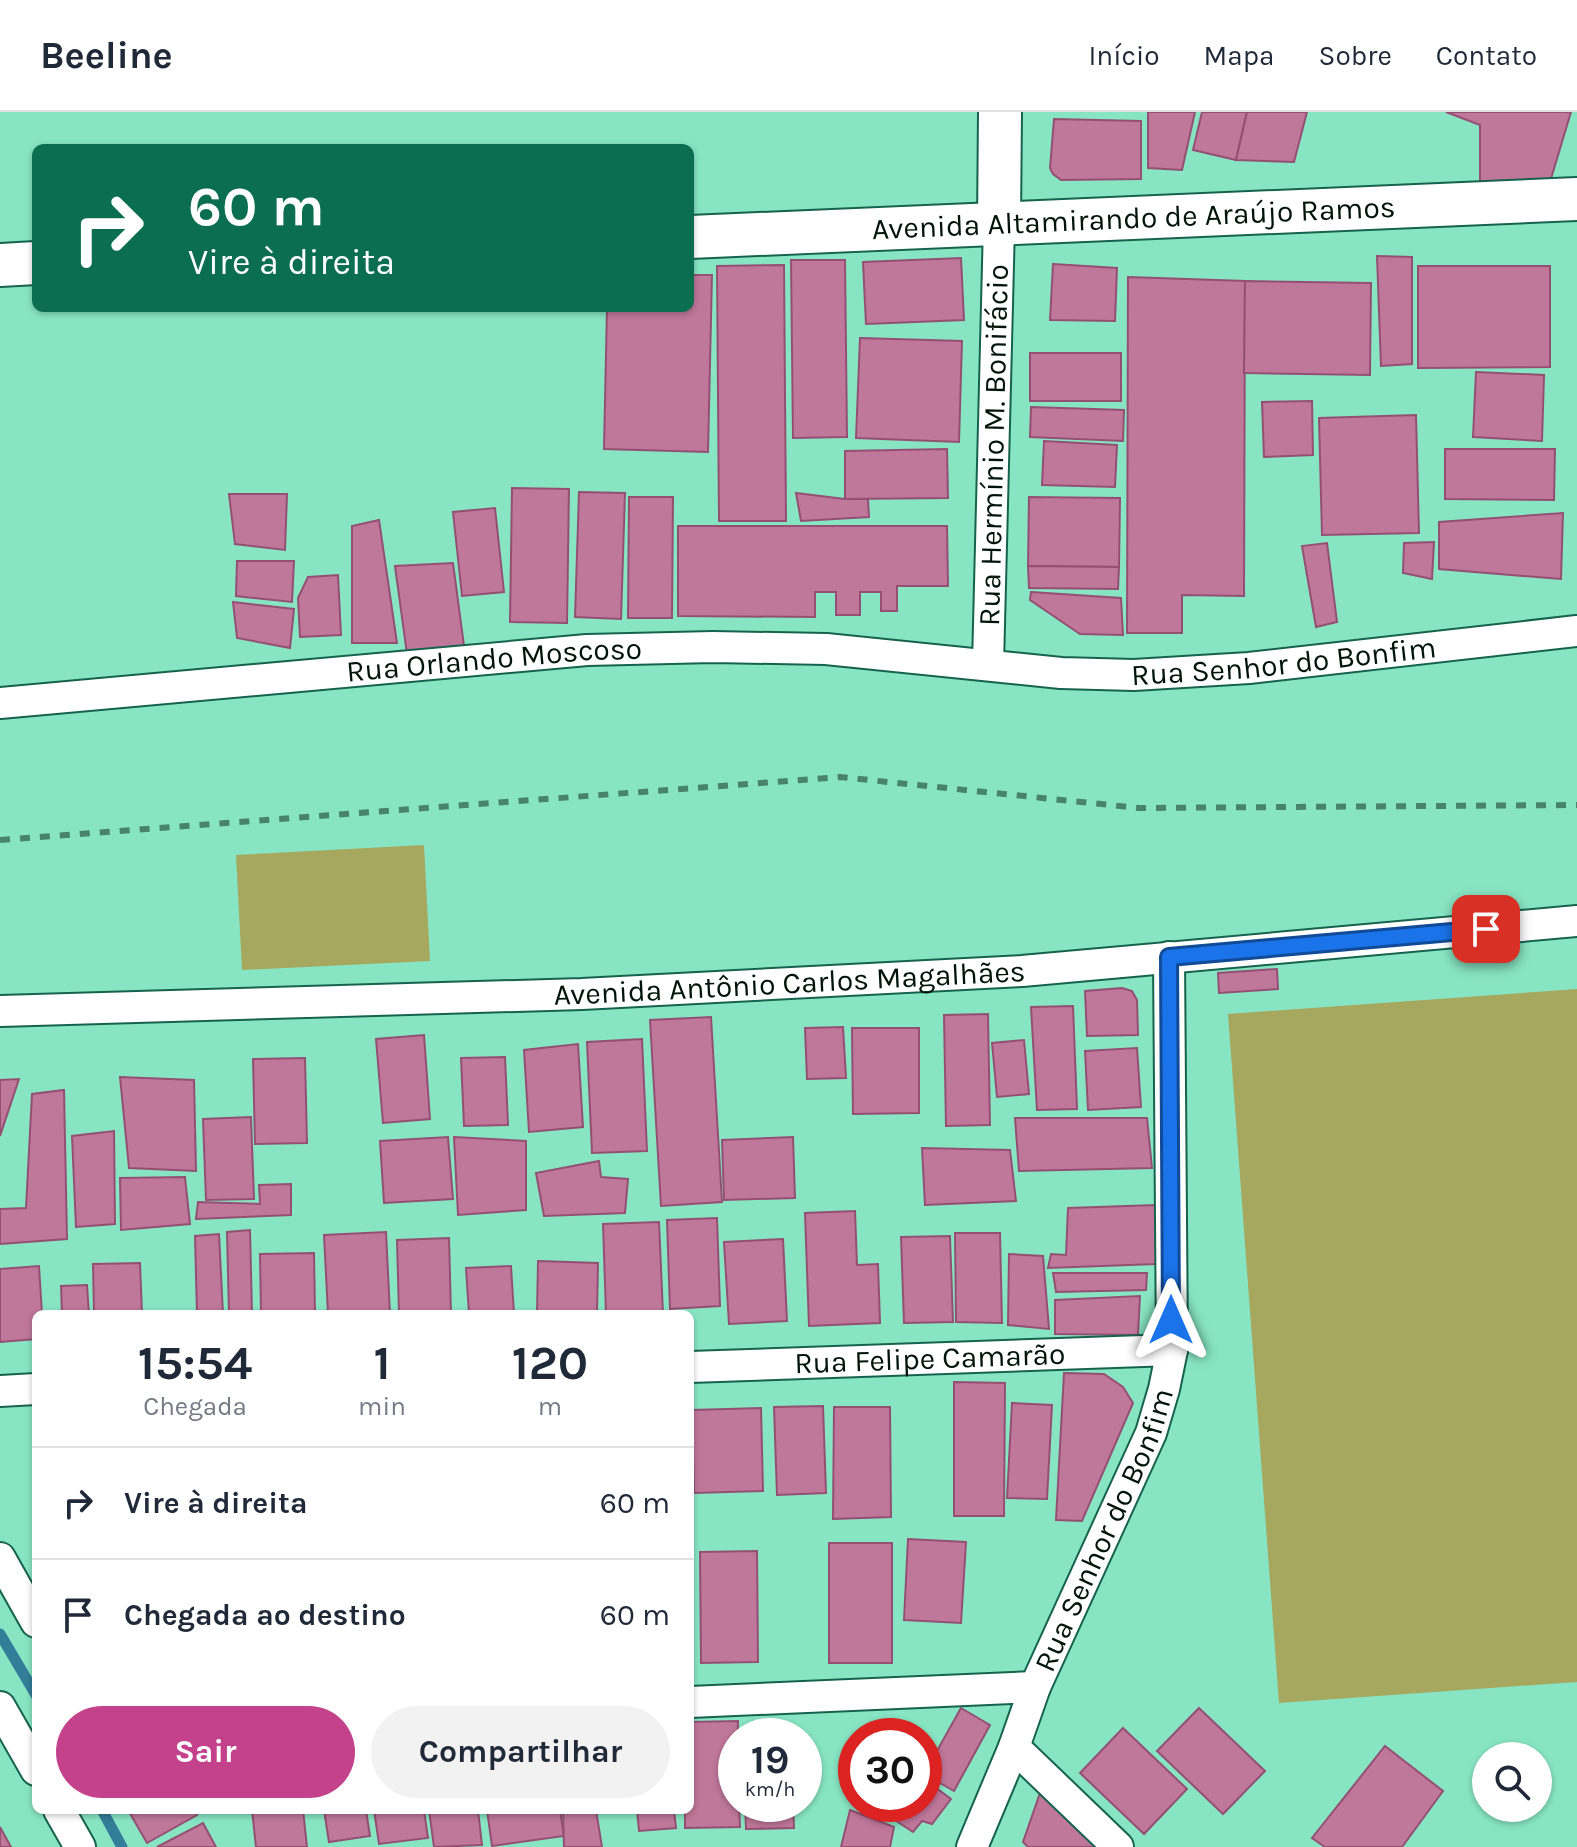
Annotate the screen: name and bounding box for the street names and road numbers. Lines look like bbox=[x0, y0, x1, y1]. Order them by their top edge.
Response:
street label: Avenida Altamirando de Araújo Ramos bbox=[871, 189, 1396, 247]
street label: Rua Hermínio M. Bonifácio bbox=[971, 264, 1016, 626]
street label: Rua Senhor do Bonfim bbox=[1130, 629, 1438, 693]
street label: Rua Orlando Moscoso bbox=[345, 631, 642, 690]
street label: Avenida Antônio Carlos Magalhães bbox=[553, 953, 1026, 1013]
street label: Rua Felipe Camarão bbox=[794, 1336, 1066, 1381]
street label: Rua Senhor do Bonfim bbox=[1026, 1384, 1181, 1677]

